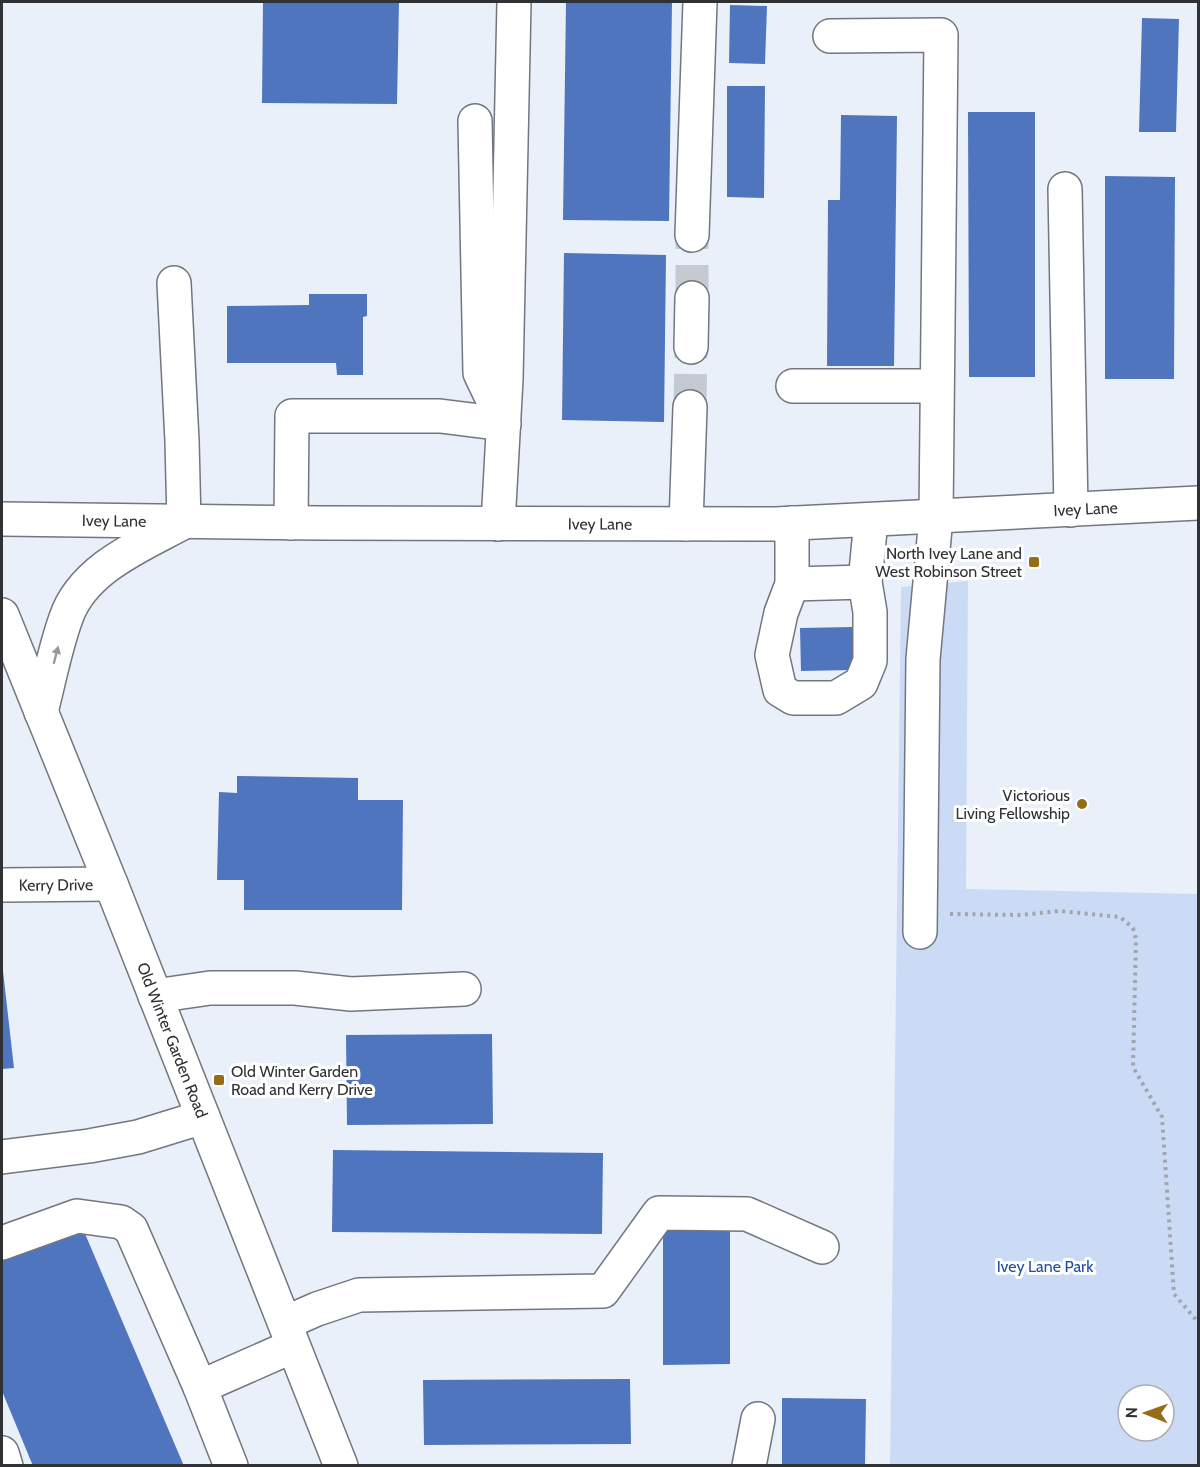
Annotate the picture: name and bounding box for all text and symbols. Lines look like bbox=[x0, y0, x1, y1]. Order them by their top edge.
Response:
street label: Ivey Lane bbox=[1053, 498, 1118, 520]
street label: Ivey Lane bbox=[82, 511, 146, 531]
street label: Ivey Lane bbox=[568, 515, 632, 534]
place label: North Ivey Lane and West Robinson Street bbox=[875, 544, 1023, 581]
marker: North Ivey Lane and West Robinson Street bbox=[1027, 555, 1041, 569]
one-way arrow bbox=[52, 646, 61, 664]
place label: Victorious Living Fellowship bbox=[956, 786, 1070, 823]
marker: Victorious Living Fellowship bbox=[1075, 797, 1089, 811]
street label: Kerry Drive bbox=[19, 875, 93, 895]
street label: Old Winter Garden Road bbox=[133, 960, 211, 1121]
place label: Old Winter Garden Road and Kerry Drive bbox=[231, 1062, 373, 1099]
marker: Old Winter Garden Road and Kerry Drive bbox=[212, 1073, 226, 1087]
park label: Ivey Lane Park bbox=[997, 1257, 1094, 1276]
north arrow bbox=[1116, 1383, 1176, 1443]
text: N bbox=[1122, 1407, 1141, 1419]

